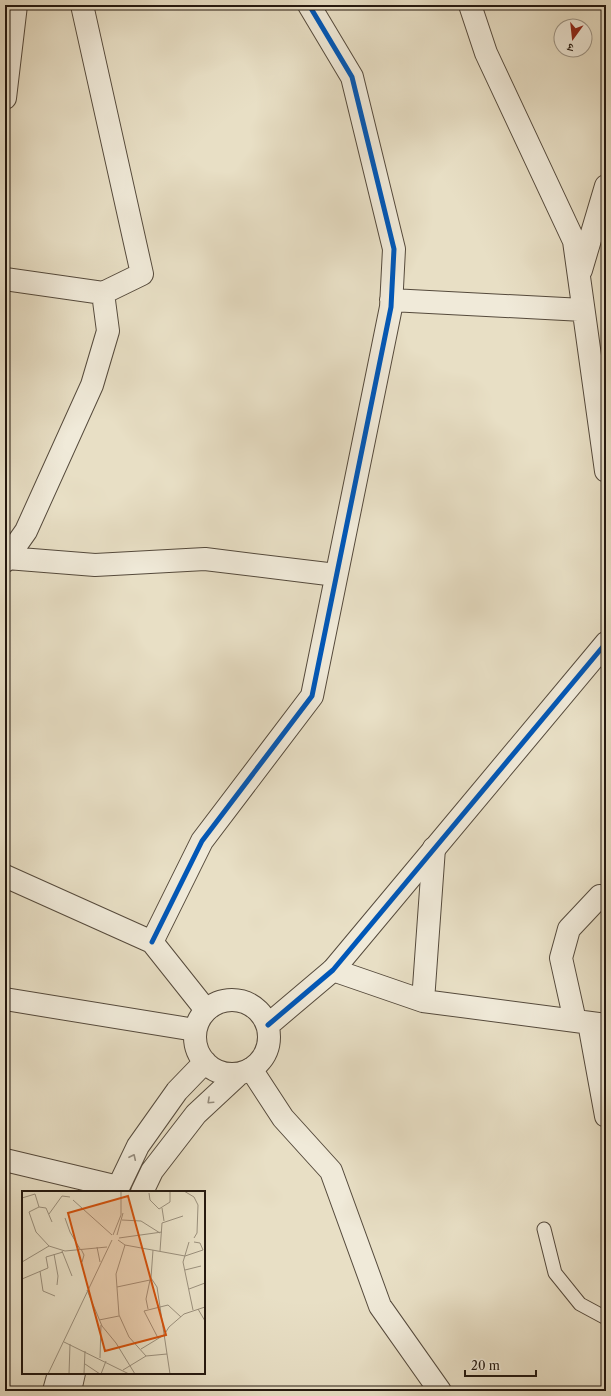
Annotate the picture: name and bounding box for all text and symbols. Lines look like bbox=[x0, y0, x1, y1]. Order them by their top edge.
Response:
north arrow bbox=[553, 18, 593, 58]
text: उ bbox=[565, 40, 576, 55]
one-way arrow bbox=[207, 1096, 215, 1103]
one-way arrow bbox=[128, 1153, 136, 1160]
inset map bbox=[22, 1191, 205, 1374]
scale bar bbox=[465, 1352, 536, 1378]
text: 20 m bbox=[471, 1358, 500, 1373]

